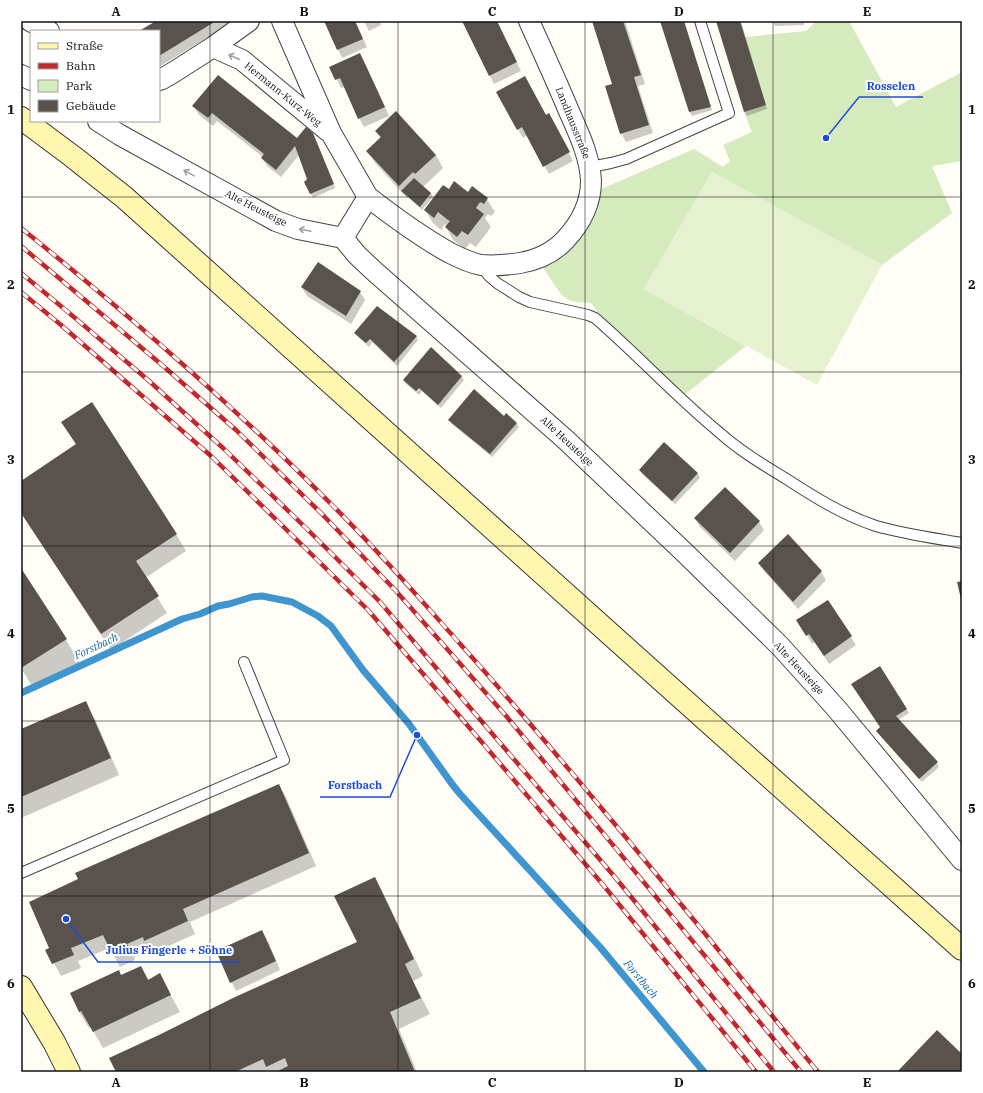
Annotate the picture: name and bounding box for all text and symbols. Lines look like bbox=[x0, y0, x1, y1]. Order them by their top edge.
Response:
text: A bbox=[111, 3, 121, 20]
text: B bbox=[299, 3, 309, 20]
text: C bbox=[488, 3, 497, 20]
text: D bbox=[674, 3, 684, 20]
text: E bbox=[863, 3, 871, 20]
legend bbox=[30, 30, 160, 122]
text: Straße bbox=[66, 38, 103, 53]
one-way arrow bbox=[229, 53, 241, 60]
text: Bahn bbox=[66, 58, 96, 73]
street label: Hermann-Kurz-Weg bbox=[242, 59, 325, 129]
callout: Rosselen bbox=[859, 74, 923, 97]
text: Park bbox=[66, 78, 92, 93]
text: Rosselen bbox=[867, 79, 915, 93]
street label: Landhausstraße bbox=[553, 85, 593, 161]
text: Gebäude bbox=[66, 98, 116, 113]
text: 1 bbox=[7, 101, 15, 118]
text: 1 bbox=[968, 101, 976, 118]
one-way arrow bbox=[183, 168, 195, 176]
street label: Alte Heusteige bbox=[223, 187, 289, 229]
one-way arrow bbox=[299, 226, 312, 234]
text: 2 bbox=[7, 276, 15, 293]
text: 2 bbox=[968, 276, 976, 293]
street label: Alte Heusteige bbox=[538, 413, 596, 469]
text: 3 bbox=[7, 451, 15, 468]
text: 3 bbox=[968, 451, 976, 468]
text: 4 bbox=[7, 625, 15, 642]
text: 4 bbox=[968, 625, 976, 642]
water label: Forstbach bbox=[71, 630, 120, 663]
street label: Alte Heusteige bbox=[771, 639, 827, 697]
callout: Forstbach bbox=[320, 774, 390, 797]
text: Forstbach bbox=[328, 778, 382, 792]
text: 5 bbox=[7, 800, 15, 817]
text: 5 bbox=[968, 800, 976, 817]
callout: Julius Fingerle + Söhne bbox=[98, 939, 240, 962]
text: Julius Fingerle + Söhne bbox=[106, 943, 232, 957]
water label: Forstbach bbox=[620, 956, 661, 1001]
text: 6 bbox=[7, 975, 15, 992]
text: 6 bbox=[968, 975, 976, 992]
text: A bbox=[111, 1074, 121, 1091]
text: B bbox=[299, 1074, 309, 1091]
text: C bbox=[488, 1074, 497, 1091]
text: D bbox=[674, 1074, 684, 1091]
text: E bbox=[863, 1074, 871, 1091]

